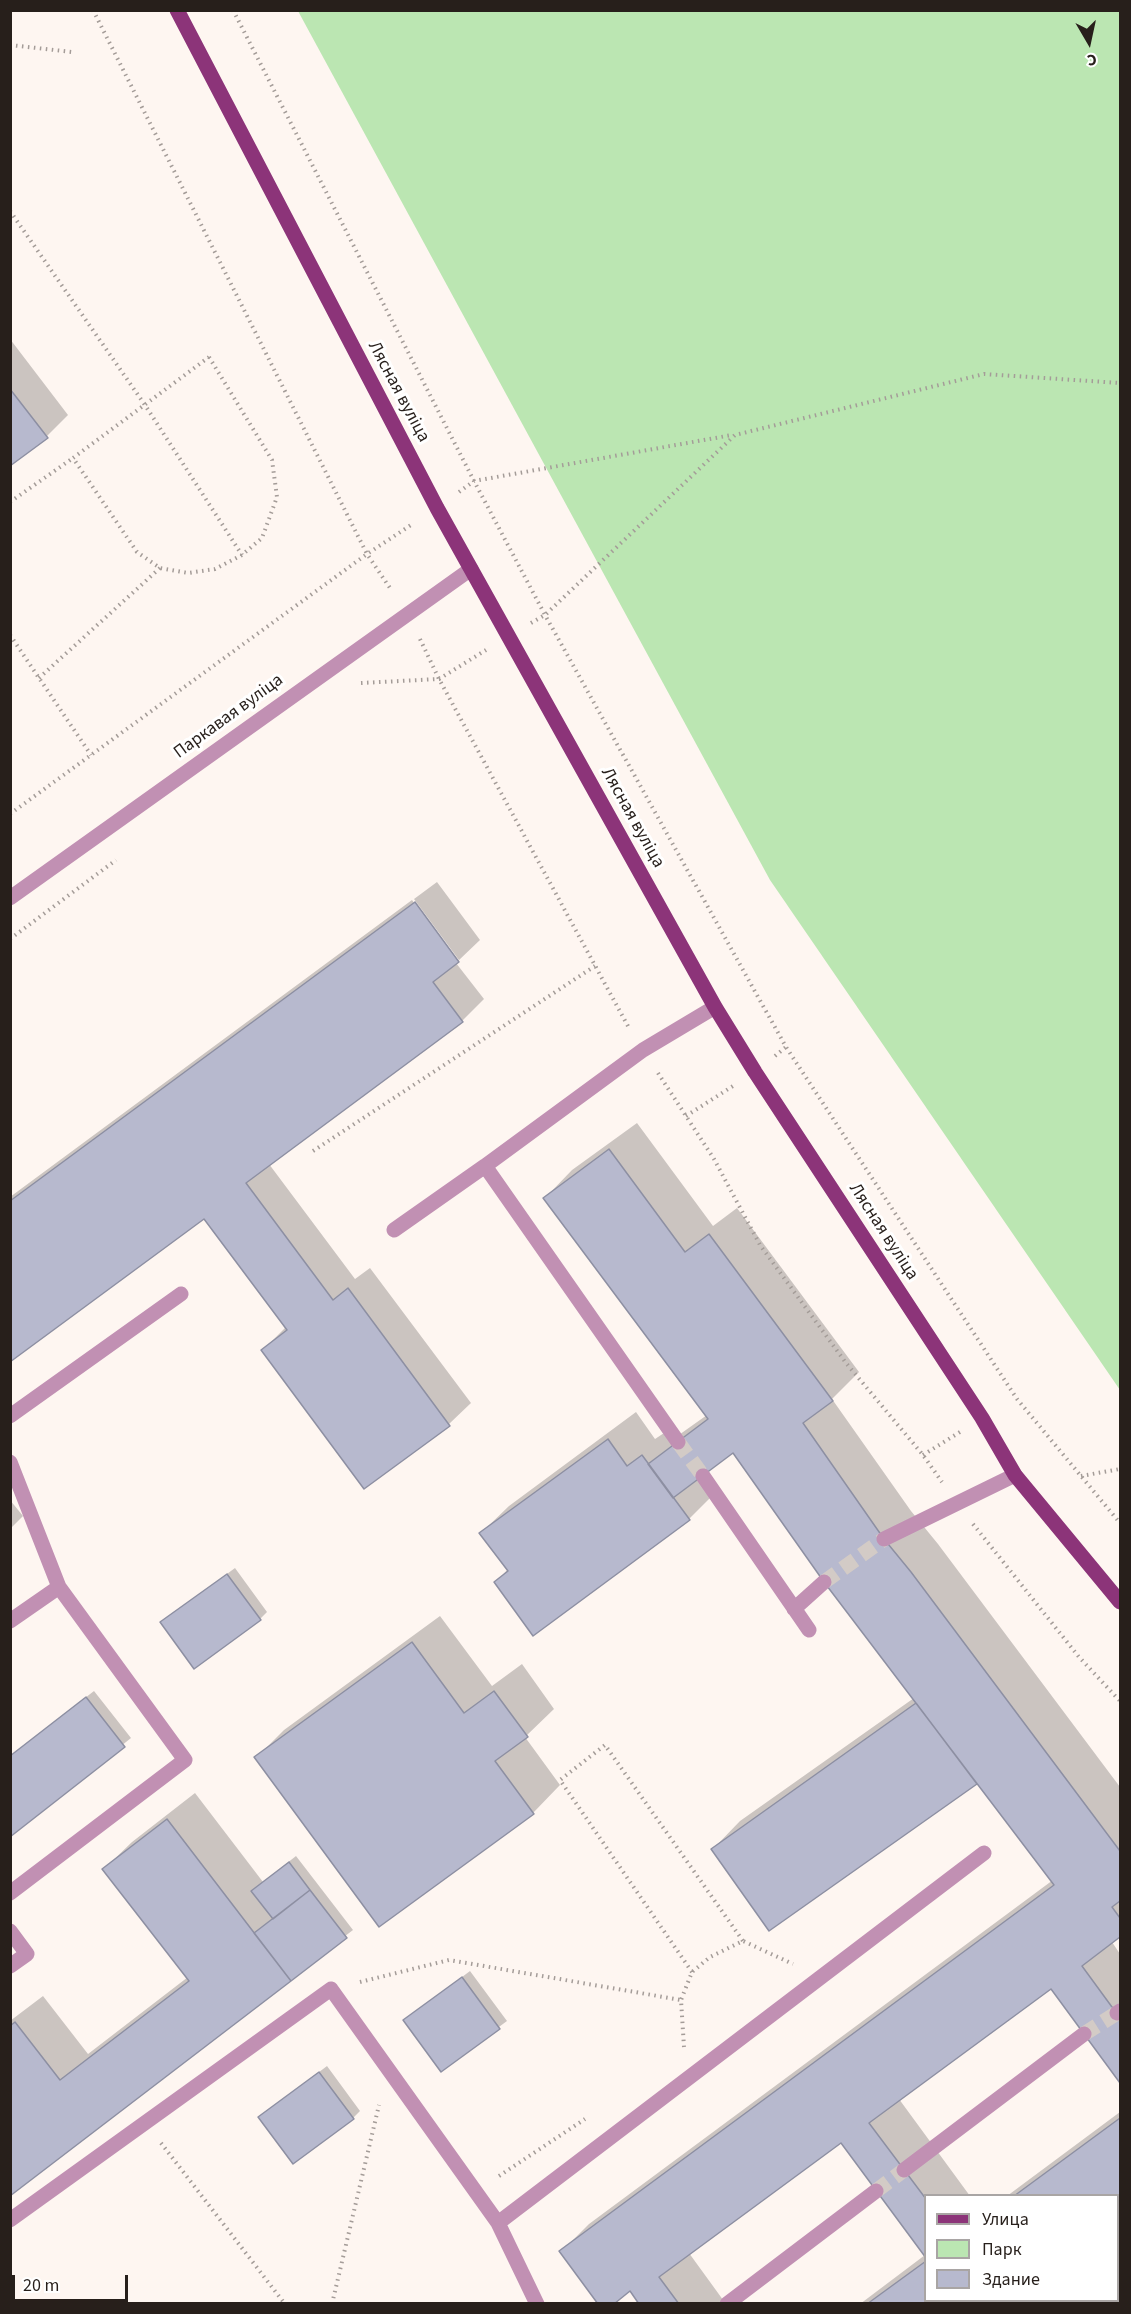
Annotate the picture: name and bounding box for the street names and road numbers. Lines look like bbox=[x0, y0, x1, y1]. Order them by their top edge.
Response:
street label: Лясная вуліца bbox=[362, 338, 434, 446]
street label: Паркавая вуліца bbox=[170, 670, 288, 764]
street label: Лясная вуліца bbox=[596, 764, 668, 872]
street label: Лясная вуліца bbox=[844, 1179, 922, 1285]

